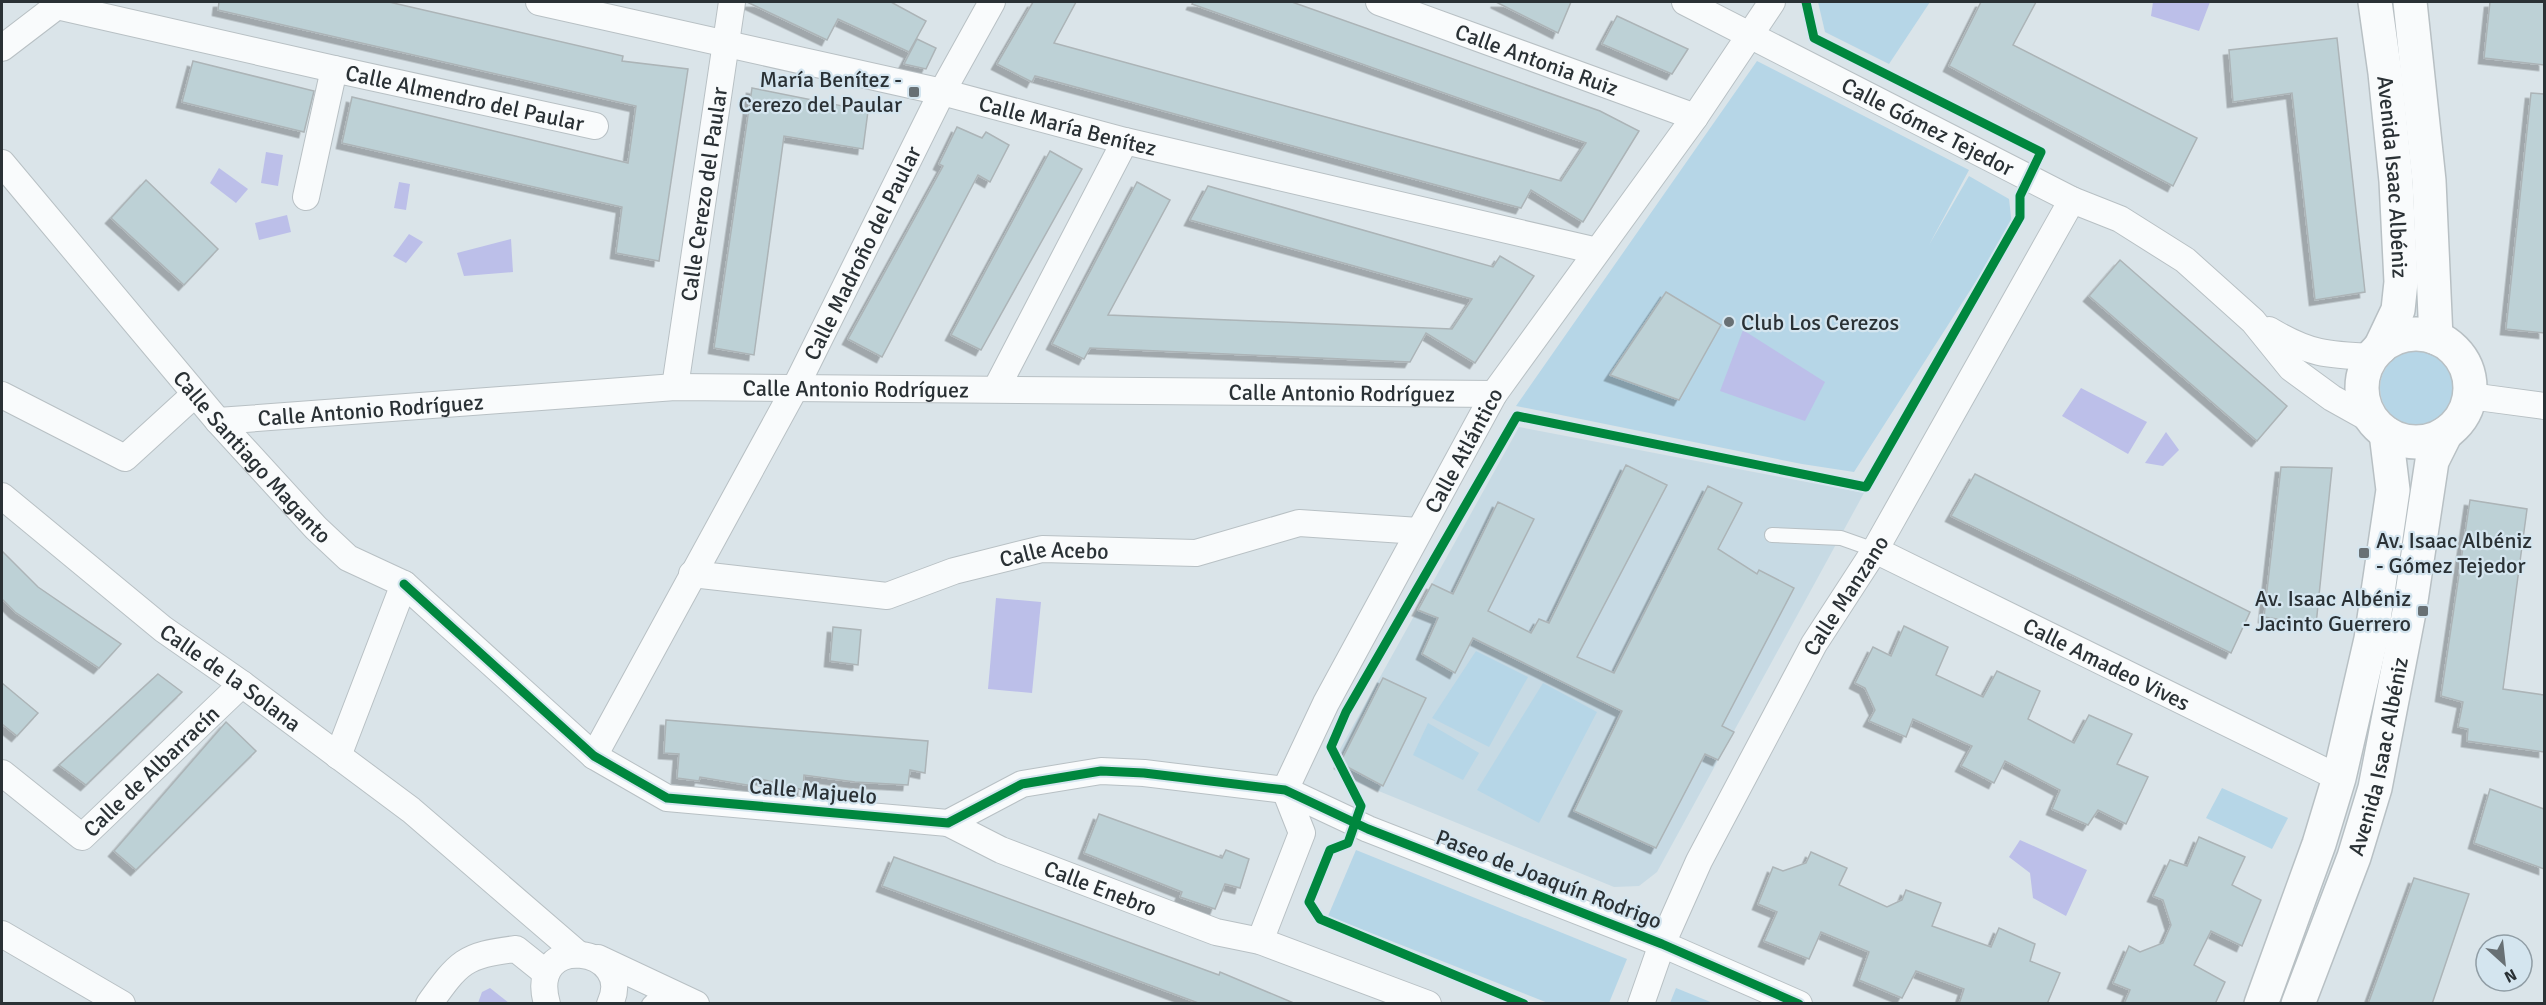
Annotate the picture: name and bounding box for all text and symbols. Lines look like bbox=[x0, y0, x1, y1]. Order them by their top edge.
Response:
street label: Calle Antonia Ruiz bbox=[1452, 17, 1622, 102]
street label: Calle Almendro del Paular bbox=[343, 58, 587, 137]
place label: María Benítez - Cerezo del Paular bbox=[738, 66, 902, 118]
street label: Calle Gómez Tejedor bbox=[1837, 71, 2019, 182]
street label: Avenida Isaac Albéniz bbox=[2372, 74, 2414, 279]
street label: Calle Cerezo del Paular bbox=[674, 85, 733, 303]
marker: María Benítez - Cerezo del Paular bbox=[907, 85, 921, 99]
street label: Calle María Benítez bbox=[976, 89, 1159, 161]
street label: Calle Madroño del Paular bbox=[798, 142, 927, 365]
place label: Club Los Cerezos bbox=[1741, 309, 1899, 336]
marker: Club Los Cerezos bbox=[1722, 315, 1736, 329]
street label: Calle Santiago Maganto bbox=[168, 365, 337, 549]
street label: Calle Antonio Rodríguez bbox=[742, 374, 969, 403]
street label: Calle Antonio Rodríguez bbox=[1228, 378, 1455, 407]
street label: Calle Atlántico bbox=[1418, 383, 1508, 518]
street label: Calle Antonio Rodríguez bbox=[257, 388, 485, 432]
place label: Av. Isaac Albéniz - Gómez Tejedor bbox=[2376, 527, 2532, 579]
street label: Calle Manzano bbox=[1797, 530, 1894, 660]
street label: Calle Acebo bbox=[996, 535, 1109, 573]
marker: Av. Isaac Albéniz - Gómez Tejedor bbox=[2357, 546, 2371, 560]
place label: Av. Isaac Albéniz - Jacinto Guerrero bbox=[2243, 585, 2411, 637]
marker: Av. Isaac Albéniz - Jacinto Guerrero bbox=[2416, 604, 2430, 618]
street label: Calle Amadeo Vives bbox=[2019, 611, 2194, 716]
street label: Calle de la Solana bbox=[155, 618, 307, 737]
street label: Avenida Isaac Albéniz bbox=[2342, 655, 2414, 859]
street label: Calle de Albarracín bbox=[77, 700, 225, 842]
street label: Calle Majuelo bbox=[748, 772, 878, 810]
street label: Paseo de Joaquín Rodrigo bbox=[1432, 823, 1666, 935]
street label: Calle Enebro bbox=[1040, 854, 1161, 922]
north arrow bbox=[2474, 933, 2534, 993]
text: N bbox=[2501, 964, 2520, 987]

